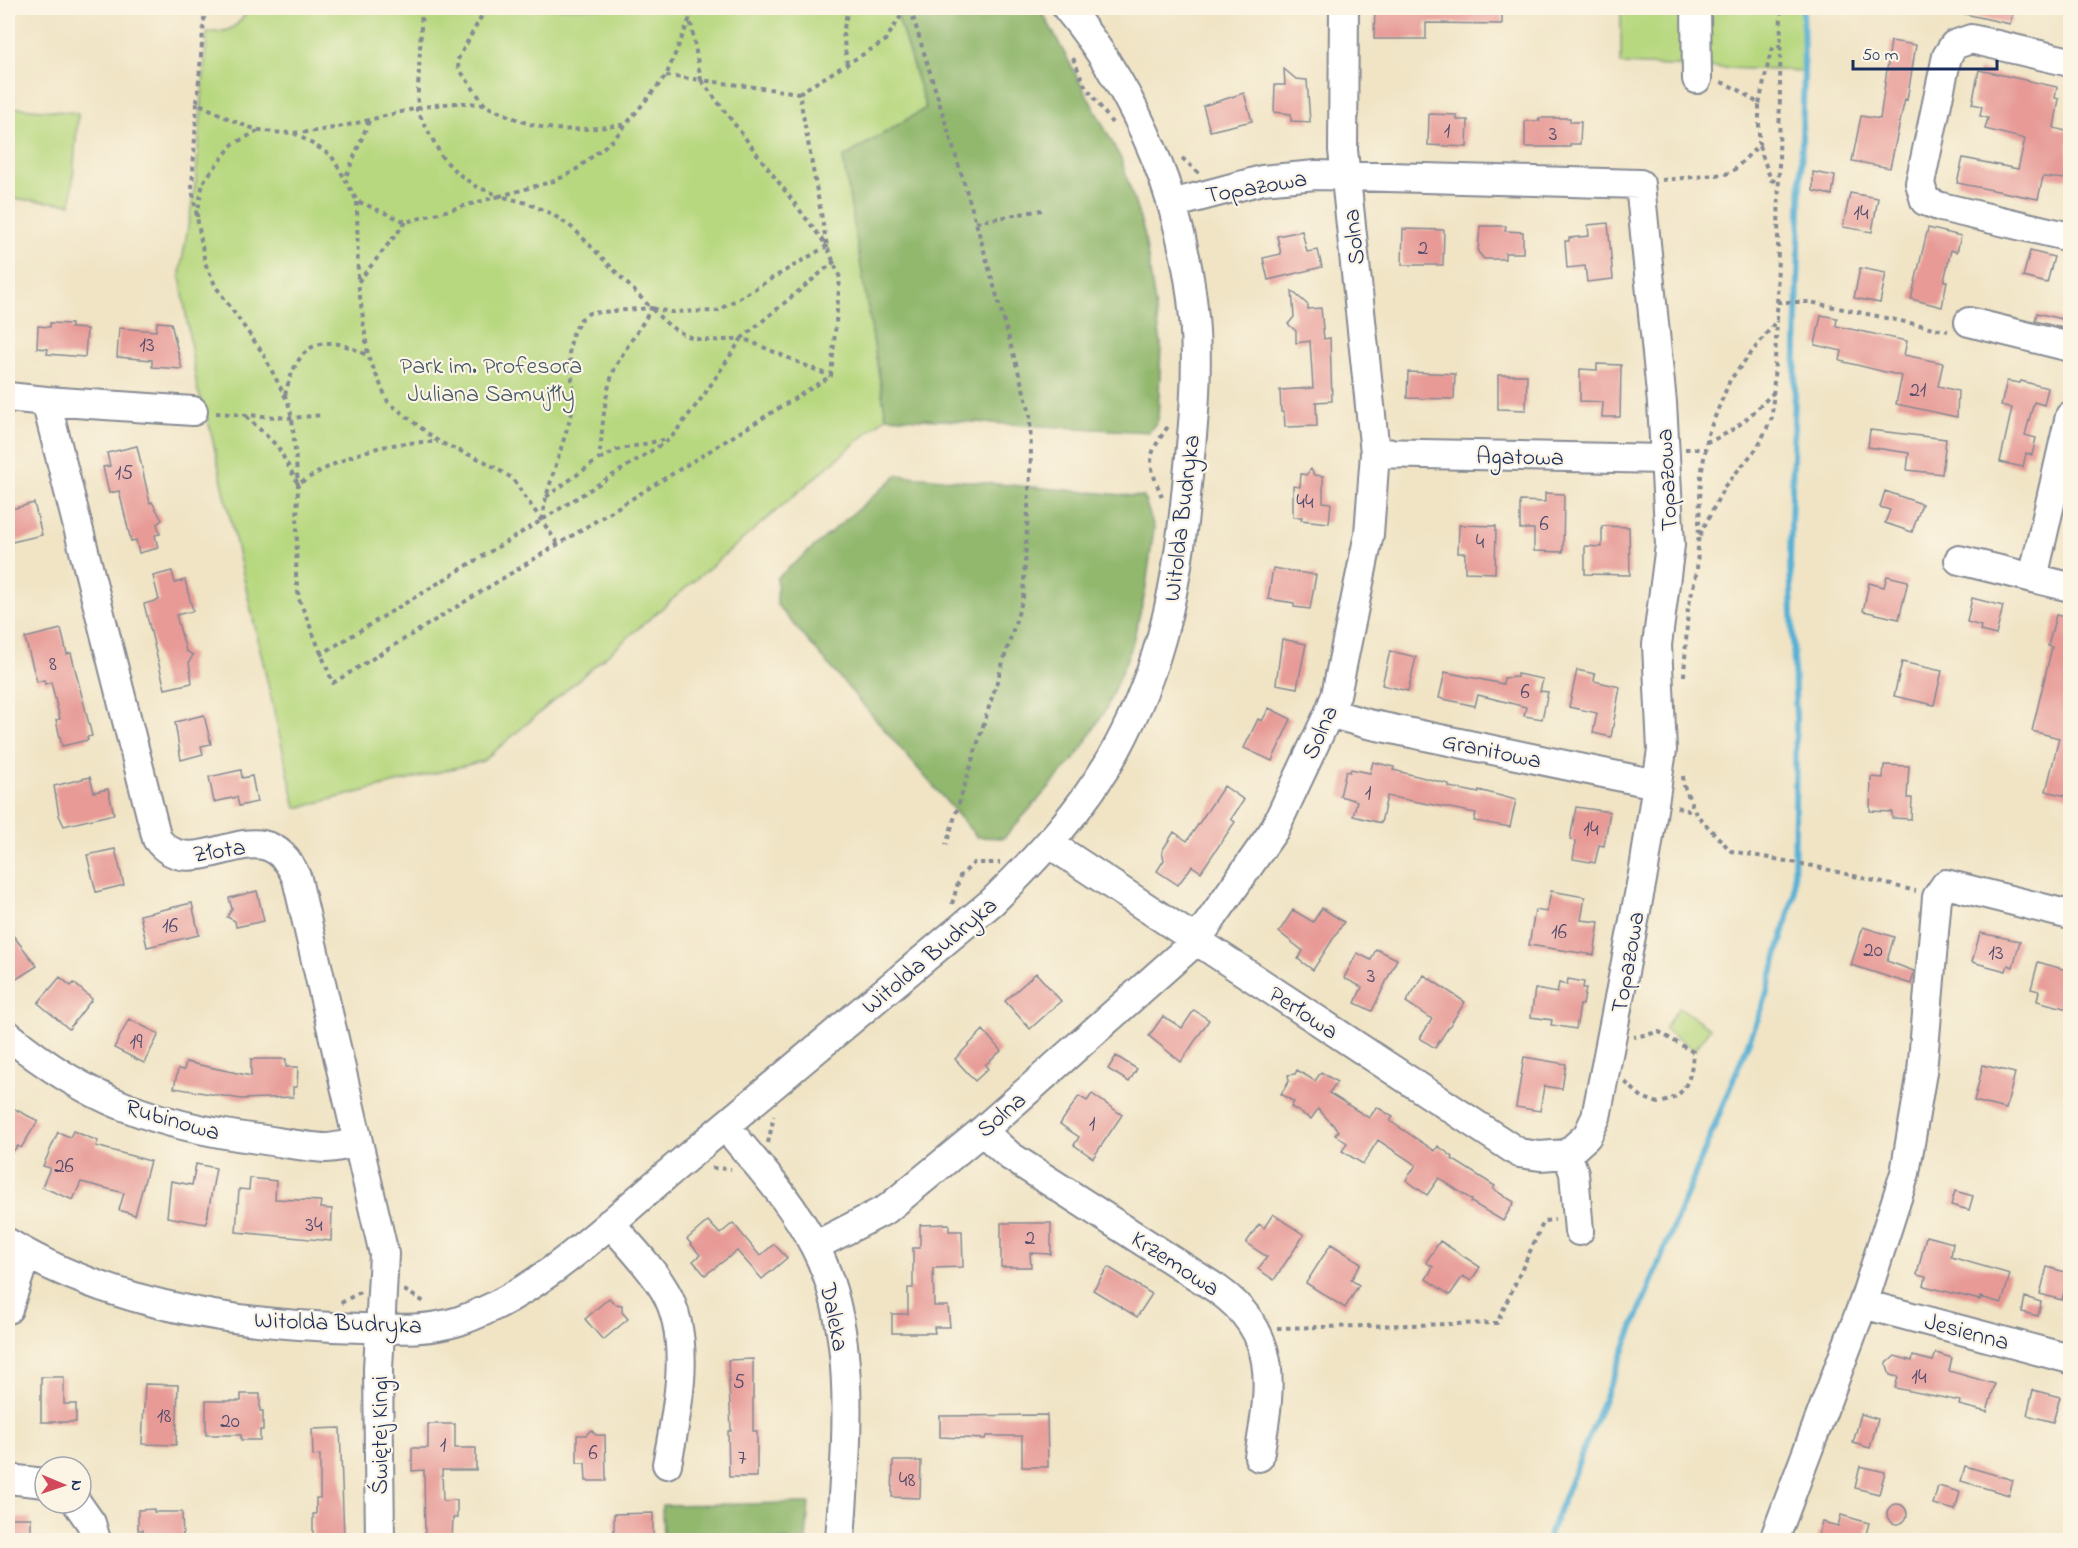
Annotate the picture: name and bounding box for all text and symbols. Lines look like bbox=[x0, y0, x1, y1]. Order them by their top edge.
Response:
scale bar bbox=[1853, 33, 1997, 71]
text: 50 m bbox=[1862, 43, 1899, 69]
house number: 1 bbox=[1444, 117, 1451, 147]
house number: 3 bbox=[1549, 120, 1557, 150]
street label: Topazowa bbox=[1203, 162, 1310, 215]
house number: 14 bbox=[1853, 199, 1869, 229]
street label: Solna bbox=[1335, 207, 1376, 266]
house number: 2 bbox=[1418, 234, 1428, 264]
house number: 13 bbox=[139, 331, 155, 361]
park label: Park im. Profesora Juliana Samujłły bbox=[400, 350, 582, 414]
house number: 21 bbox=[1909, 376, 1927, 406]
street label: Topazowa bbox=[1648, 428, 1689, 532]
street label: Witolda Budryka bbox=[1156, 433, 1212, 604]
street label: Agatowa bbox=[1476, 440, 1564, 477]
house number: 15 bbox=[115, 459, 133, 489]
house number: 44 bbox=[1296, 488, 1314, 518]
house number: 6 bbox=[1539, 510, 1549, 540]
house number: 4 bbox=[1476, 528, 1485, 558]
house number: 8 bbox=[49, 650, 57, 680]
house number: 6 bbox=[1520, 678, 1530, 708]
street label: Solna bbox=[1294, 700, 1349, 766]
street label: Granitowa bbox=[1439, 725, 1544, 780]
house number: 1 bbox=[1365, 779, 1372, 809]
house number: 14 bbox=[1583, 815, 1599, 845]
street label: Złota bbox=[191, 831, 248, 874]
street label: Witolda Budryka bbox=[855, 890, 1007, 1025]
street label: Topazowa bbox=[1603, 909, 1656, 1016]
house number: 16 bbox=[162, 912, 178, 942]
house number: 16 bbox=[1551, 918, 1567, 948]
house number: 20 bbox=[1863, 936, 1883, 966]
house number: 13 bbox=[1988, 939, 2004, 969]
house number: 3 bbox=[1367, 962, 1375, 992]
street label: Perłowa bbox=[1261, 978, 1345, 1050]
house number: 19 bbox=[130, 1028, 143, 1058]
street label: Solna bbox=[970, 1084, 1035, 1147]
street label: Rubinowa bbox=[121, 1091, 224, 1152]
house number: 1 bbox=[1089, 1110, 1096, 1140]
house number: 26 bbox=[54, 1152, 74, 1182]
house number: 34 bbox=[305, 1211, 323, 1241]
street label: Krzemowa bbox=[1123, 1223, 1226, 1307]
house number: 2 bbox=[1025, 1224, 1035, 1254]
street label: Daleka bbox=[809, 1279, 856, 1355]
street label: Witolda Budryka bbox=[253, 1304, 422, 1346]
street label: Jesienna bbox=[1920, 1305, 2013, 1361]
house number: 14 bbox=[1911, 1363, 1927, 1393]
house number: 5 bbox=[733, 1368, 745, 1398]
street label: Świętej Kingi bbox=[364, 1376, 399, 1494]
house number: 18 bbox=[157, 1402, 171, 1432]
house number: 20 bbox=[220, 1407, 240, 1437]
house number: 1 bbox=[440, 1431, 447, 1461]
house number: 6 bbox=[588, 1439, 598, 1469]
house number: 7 bbox=[738, 1444, 747, 1474]
north arrow bbox=[33, 1455, 93, 1515]
house number: 48 bbox=[899, 1466, 915, 1496]
text: N bbox=[64, 1480, 88, 1491]

